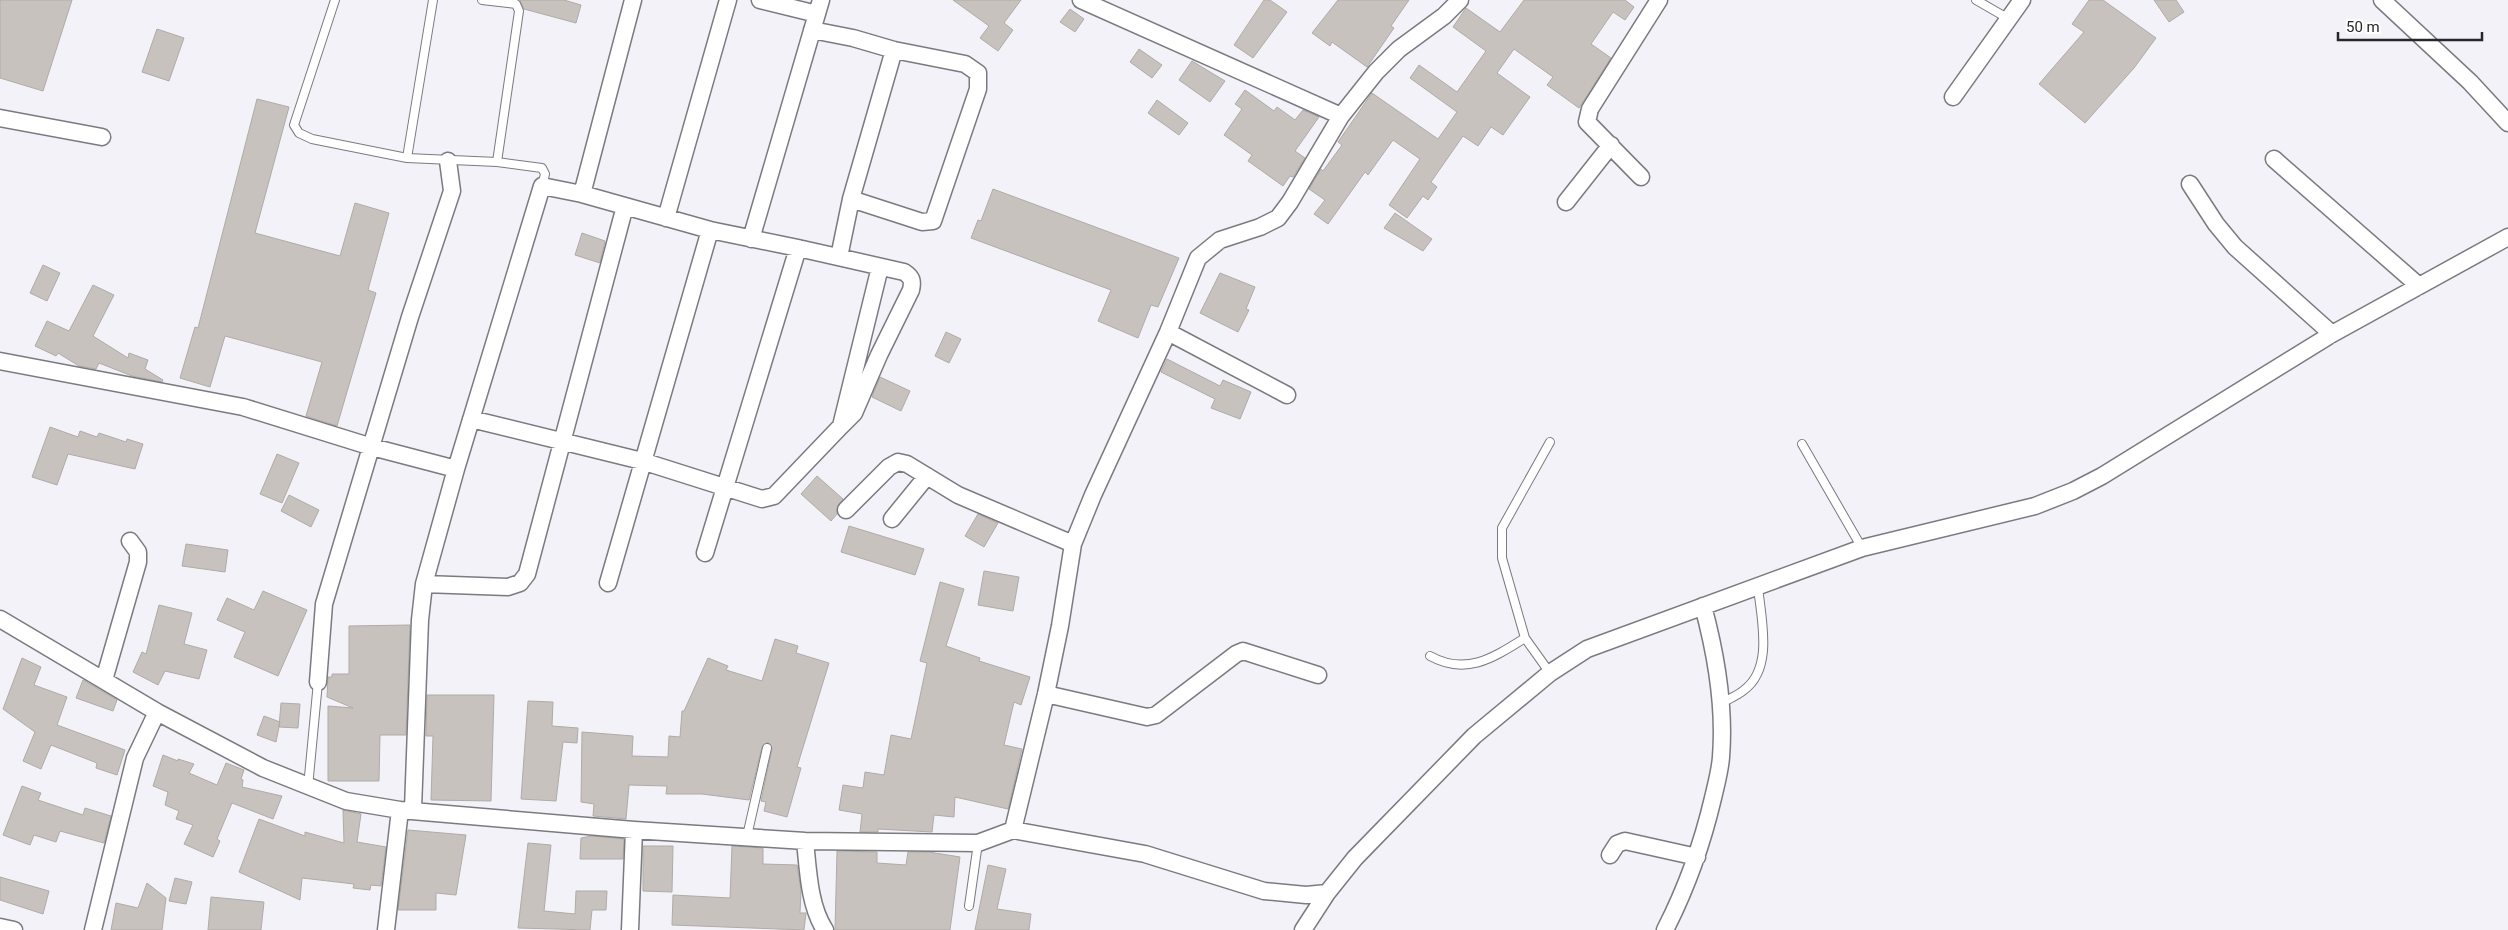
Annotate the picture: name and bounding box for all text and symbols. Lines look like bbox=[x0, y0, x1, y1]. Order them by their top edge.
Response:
scale bar bbox=[2338, 10, 2482, 42]
text: 50 m bbox=[2346, 18, 2380, 36]

